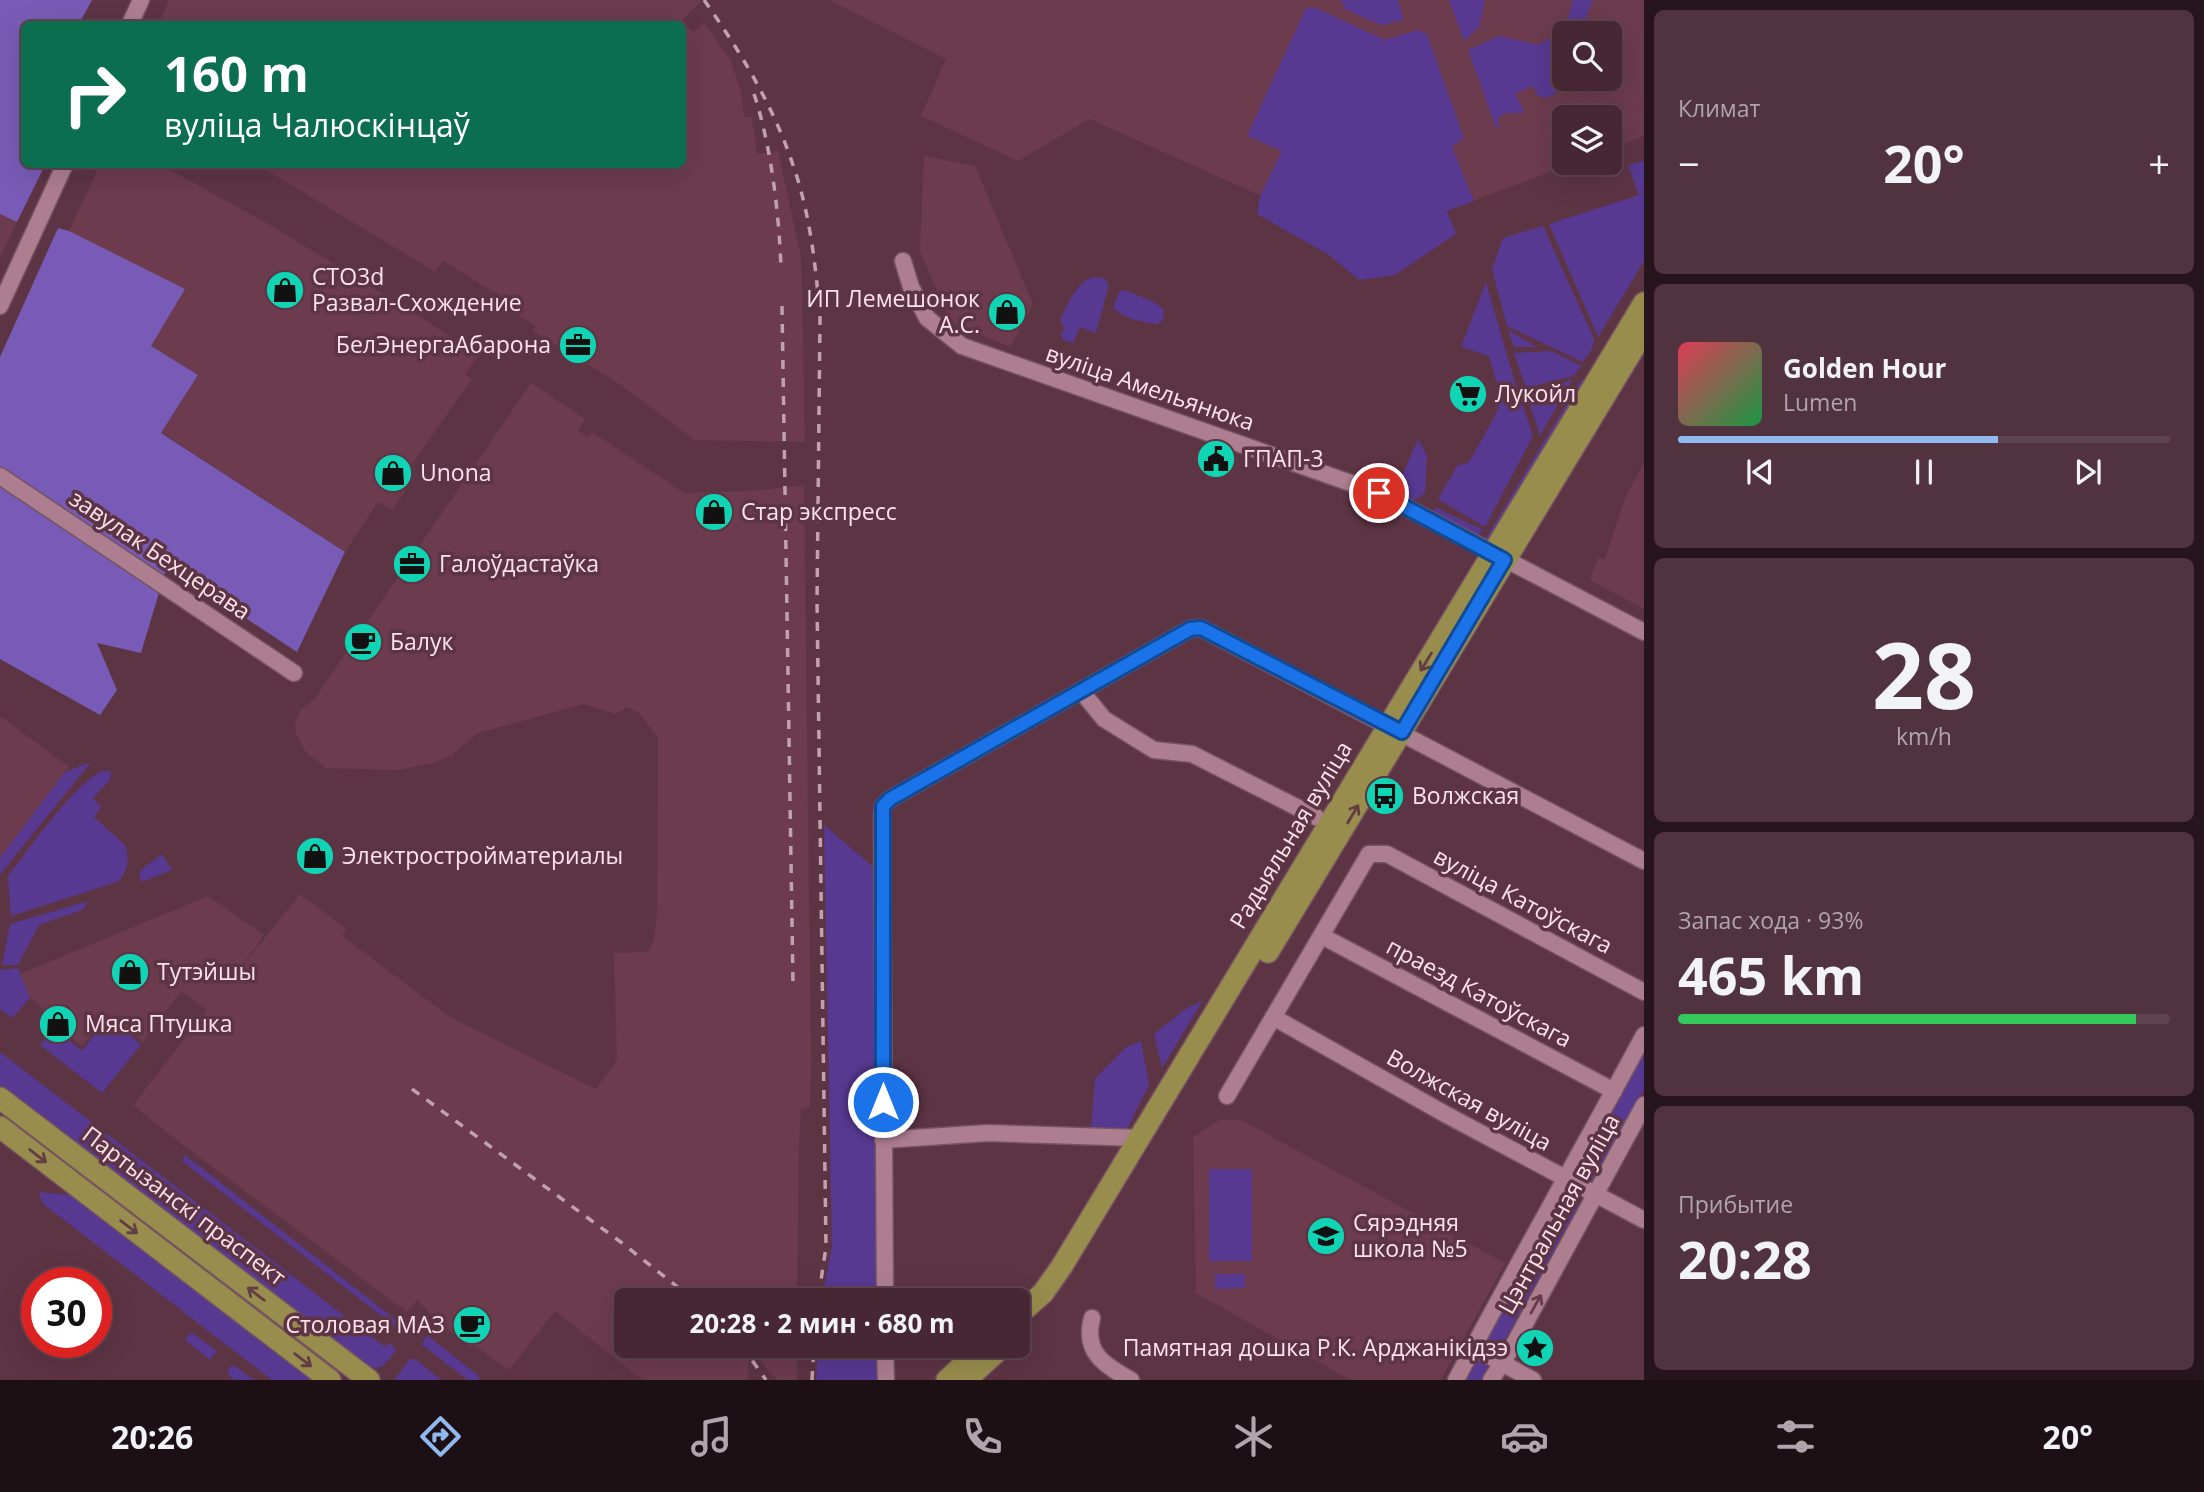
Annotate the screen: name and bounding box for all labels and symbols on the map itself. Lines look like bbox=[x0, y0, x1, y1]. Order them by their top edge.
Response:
place label: СТО3d Развал-Схождение bbox=[312, 260, 522, 318]
shop icon: СТО3d Развал-Схождение bbox=[264, 269, 306, 311]
place label: ИП Лемешонок А.С. bbox=[806, 282, 980, 340]
shop icon: ИП Лемешонок А.С. bbox=[986, 291, 1028, 333]
office icon: БелЭнергаАбарона bbox=[557, 324, 599, 366]
place label: БелЭнергаАбарона bbox=[336, 328, 551, 360]
street label: вуліца Амельянюка bbox=[1042, 336, 1259, 438]
supermarket icon: Лукойл bbox=[1447, 373, 1489, 415]
place label: Лукойл bbox=[1495, 377, 1576, 409]
public building icon: ГПАП-3 bbox=[1195, 438, 1237, 480]
place label: ГПАП-3 bbox=[1243, 442, 1324, 474]
shop icon: Unona bbox=[372, 452, 414, 494]
place label: Unona bbox=[420, 456, 492, 488]
pin bbox=[1349, 463, 1409, 523]
street label: завулак Бехцерава bbox=[64, 482, 257, 627]
shop icon: Стар экспресс bbox=[693, 491, 735, 533]
place label: Стар экспресс bbox=[741, 495, 897, 527]
office icon: Галоўдастаўка bbox=[391, 543, 433, 585]
place label: Галоўдастаўка bbox=[439, 547, 599, 579]
cafe icon: Балук bbox=[342, 621, 384, 663]
place label: Балук bbox=[390, 625, 454, 657]
one-way arrow bbox=[1418, 651, 1432, 671]
street label: Радыяльная вуліца bbox=[1221, 735, 1359, 934]
bus stop icon: Волжская bbox=[1364, 775, 1406, 817]
place label: Волжская bbox=[1412, 779, 1519, 811]
one-way arrow bbox=[1346, 804, 1360, 824]
shop icon: Электростройматериалы bbox=[294, 835, 336, 877]
place label: Электростройматериалы bbox=[342, 839, 623, 871]
street label: вуліца Катоўскага bbox=[1428, 839, 1618, 961]
street label: праезд Катоўскага bbox=[1381, 930, 1578, 1055]
shop icon: Тутэйшы bbox=[109, 951, 151, 993]
place label: Тутэйшы bbox=[157, 955, 256, 987]
shop icon: Мяса Птушка bbox=[37, 1003, 79, 1045]
place label: Мяса Птушка bbox=[85, 1007, 232, 1039]
street label: Волжская вуліца bbox=[1381, 1041, 1558, 1158]
position arrow bbox=[846, 1065, 920, 1139]
street label: Цэнтральная вуліца bbox=[1490, 1108, 1626, 1319]
street label: Партызанскі праспект bbox=[76, 1118, 293, 1292]
one-way arrow bbox=[28, 1149, 46, 1164]
place label: Сярэдняя школа №5 bbox=[1353, 1206, 1468, 1264]
school or university icon: Сярэдняя школа №5 bbox=[1305, 1215, 1347, 1257]
one-way arrow bbox=[120, 1219, 138, 1234]
speed limit sign: 30 bbox=[21, 1267, 112, 1358]
one-way arrow bbox=[248, 1287, 266, 1302]
one-way arrow bbox=[1529, 1294, 1543, 1314]
cafe icon: Столовая МАЗ bbox=[451, 1304, 493, 1346]
place label: Столовая МАЗ bbox=[286, 1308, 445, 1340]
place icon: Памятная дошка Р.К. Арджанікідзэ bbox=[1514, 1327, 1556, 1369]
place label: Памятная дошка Р.К. Арджанікідзэ bbox=[1123, 1331, 1508, 1363]
one-way arrow bbox=[294, 1352, 312, 1367]

